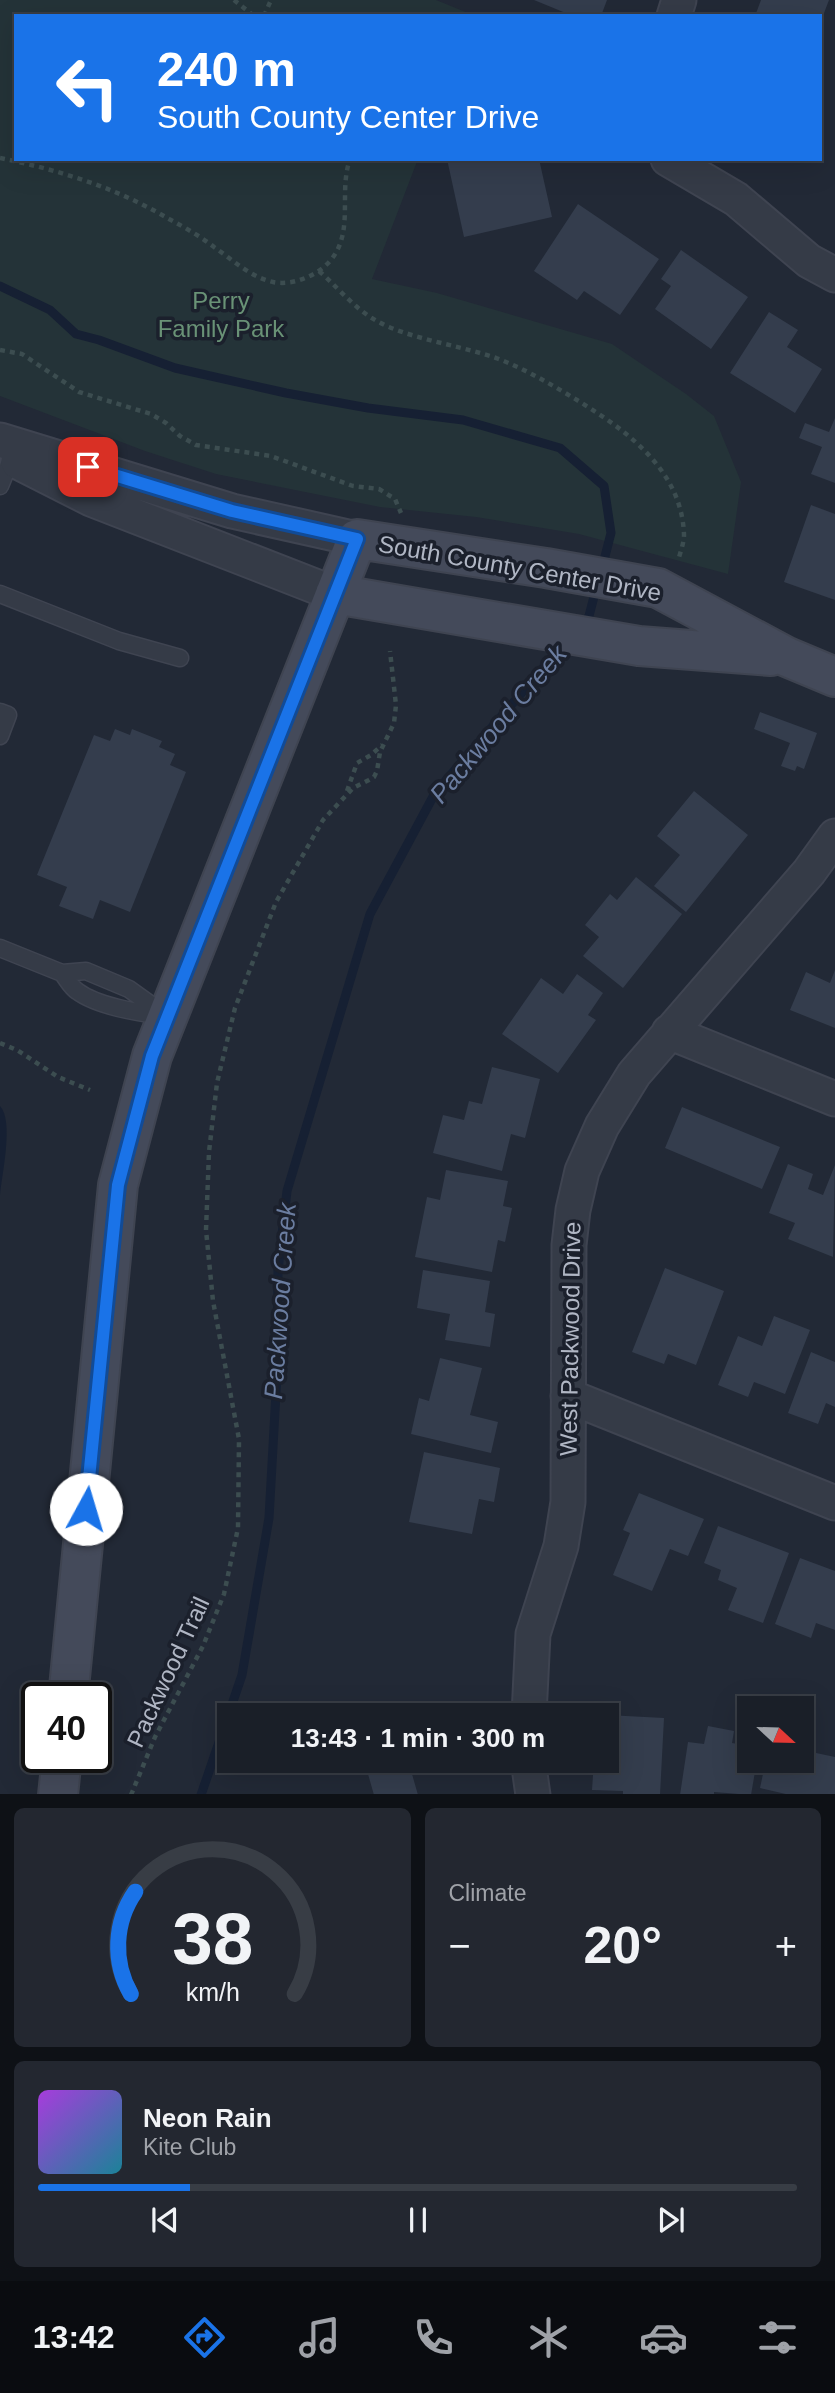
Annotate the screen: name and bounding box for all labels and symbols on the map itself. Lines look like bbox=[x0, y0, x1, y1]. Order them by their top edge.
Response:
park label: Perry Family Park bbox=[158, 287, 285, 342]
pin bbox=[58, 437, 118, 497]
street label: South County Center Drive bbox=[376, 530, 664, 606]
water label: Packwood Creek bbox=[423, 638, 574, 809]
water label: Packwood Creek bbox=[258, 1200, 302, 1400]
street label: West Packwood Drive bbox=[554, 1222, 586, 1456]
position arrow bbox=[49, 1472, 123, 1546]
street label: Packwood Trail bbox=[121, 1593, 215, 1751]
speed limit sign: 40 bbox=[21, 1682, 112, 1773]
north arrow bbox=[737, 1696, 814, 1773]

